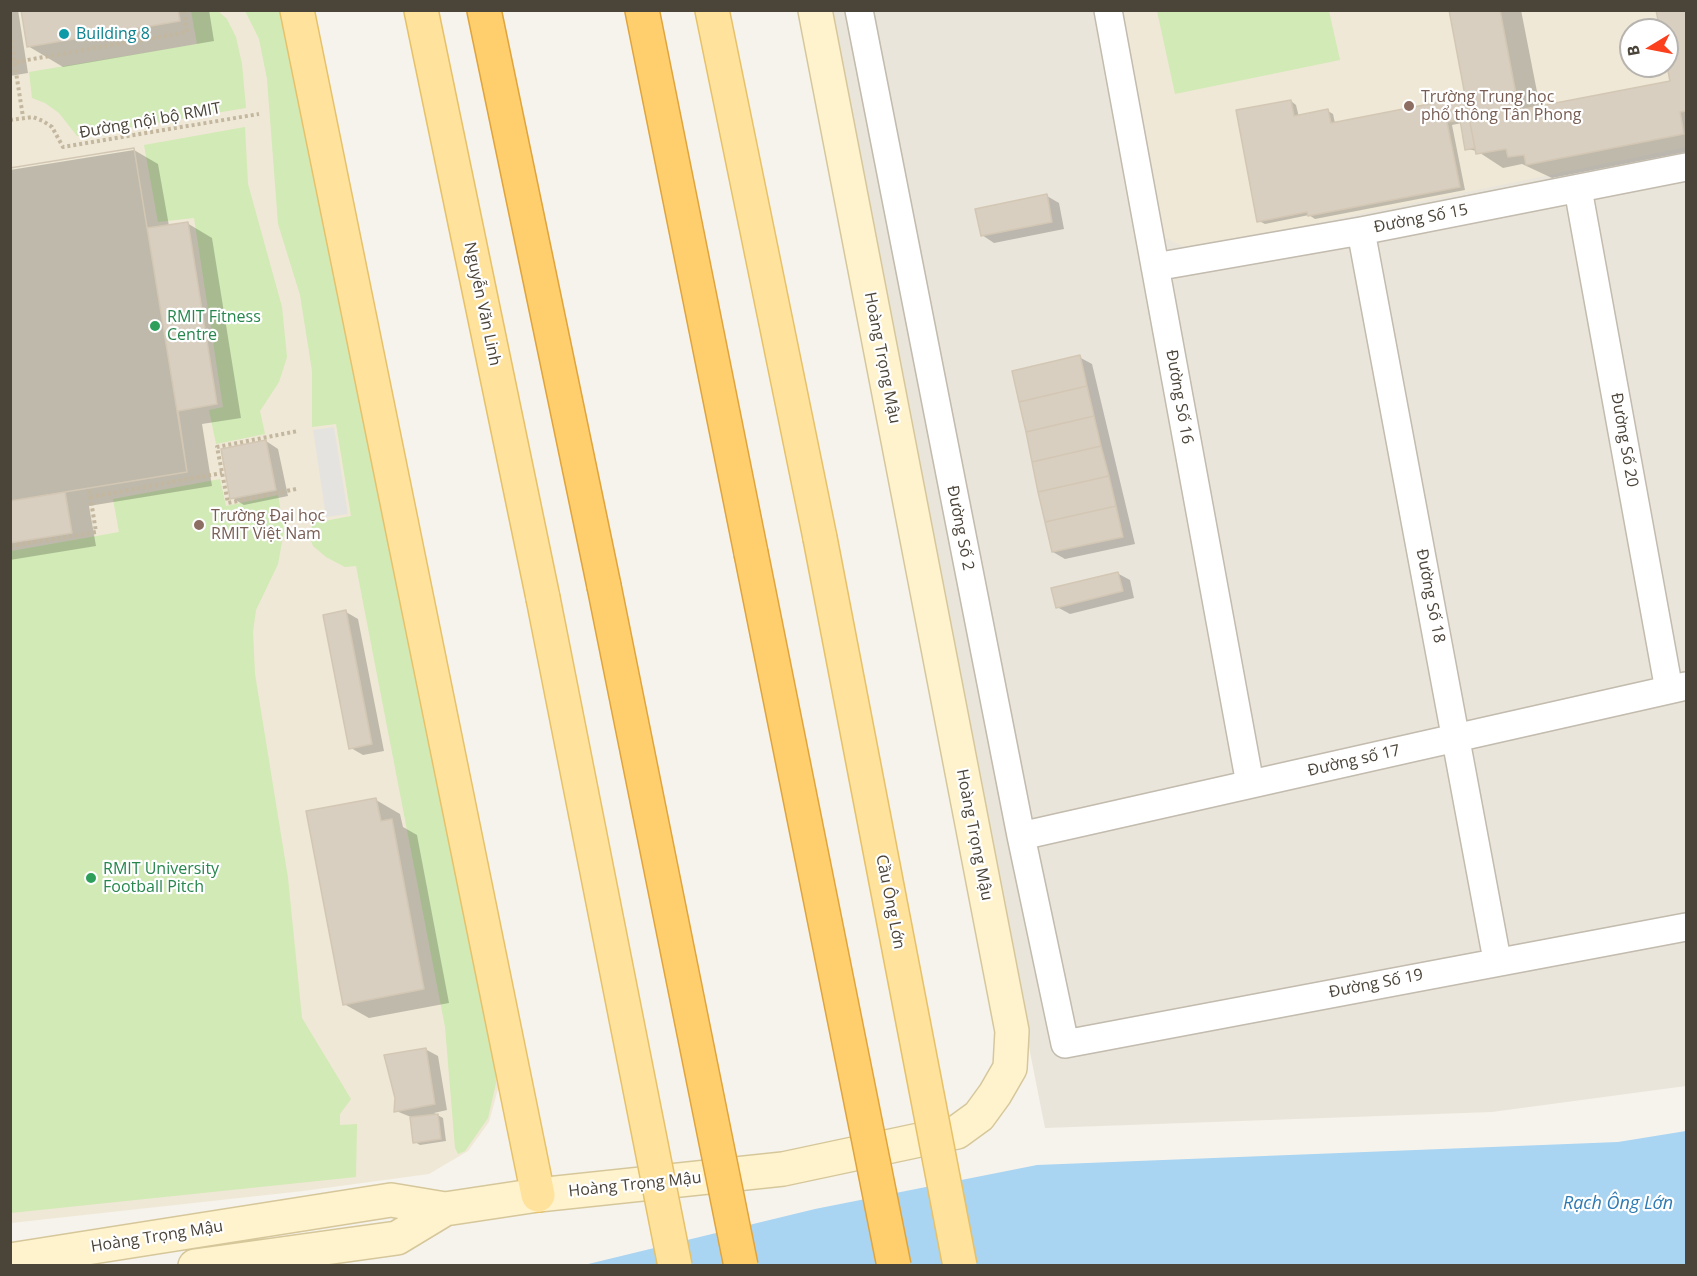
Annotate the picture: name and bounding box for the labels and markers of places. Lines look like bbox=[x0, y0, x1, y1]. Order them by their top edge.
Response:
place label: Building 8 bbox=[76, 24, 150, 44]
marker: Building 8 bbox=[57, 27, 71, 41]
place label: Trường Trung học phổ thông Tân Phong bbox=[1421, 87, 1581, 125]
marker: Trường Trung học phổ thông Tân Phong bbox=[1402, 99, 1416, 113]
place label: RMIT Fitness Centre bbox=[167, 307, 261, 345]
marker: RMIT Fitness Centre bbox=[148, 319, 162, 333]
place label: Trường Đại học RMIT Việt Nam bbox=[211, 506, 325, 544]
marker: Trường Đại học RMIT Việt Nam bbox=[192, 518, 206, 532]
place label: RMIT University Football Pitch bbox=[103, 859, 219, 897]
marker: RMIT University Football Pitch bbox=[84, 871, 98, 885]

